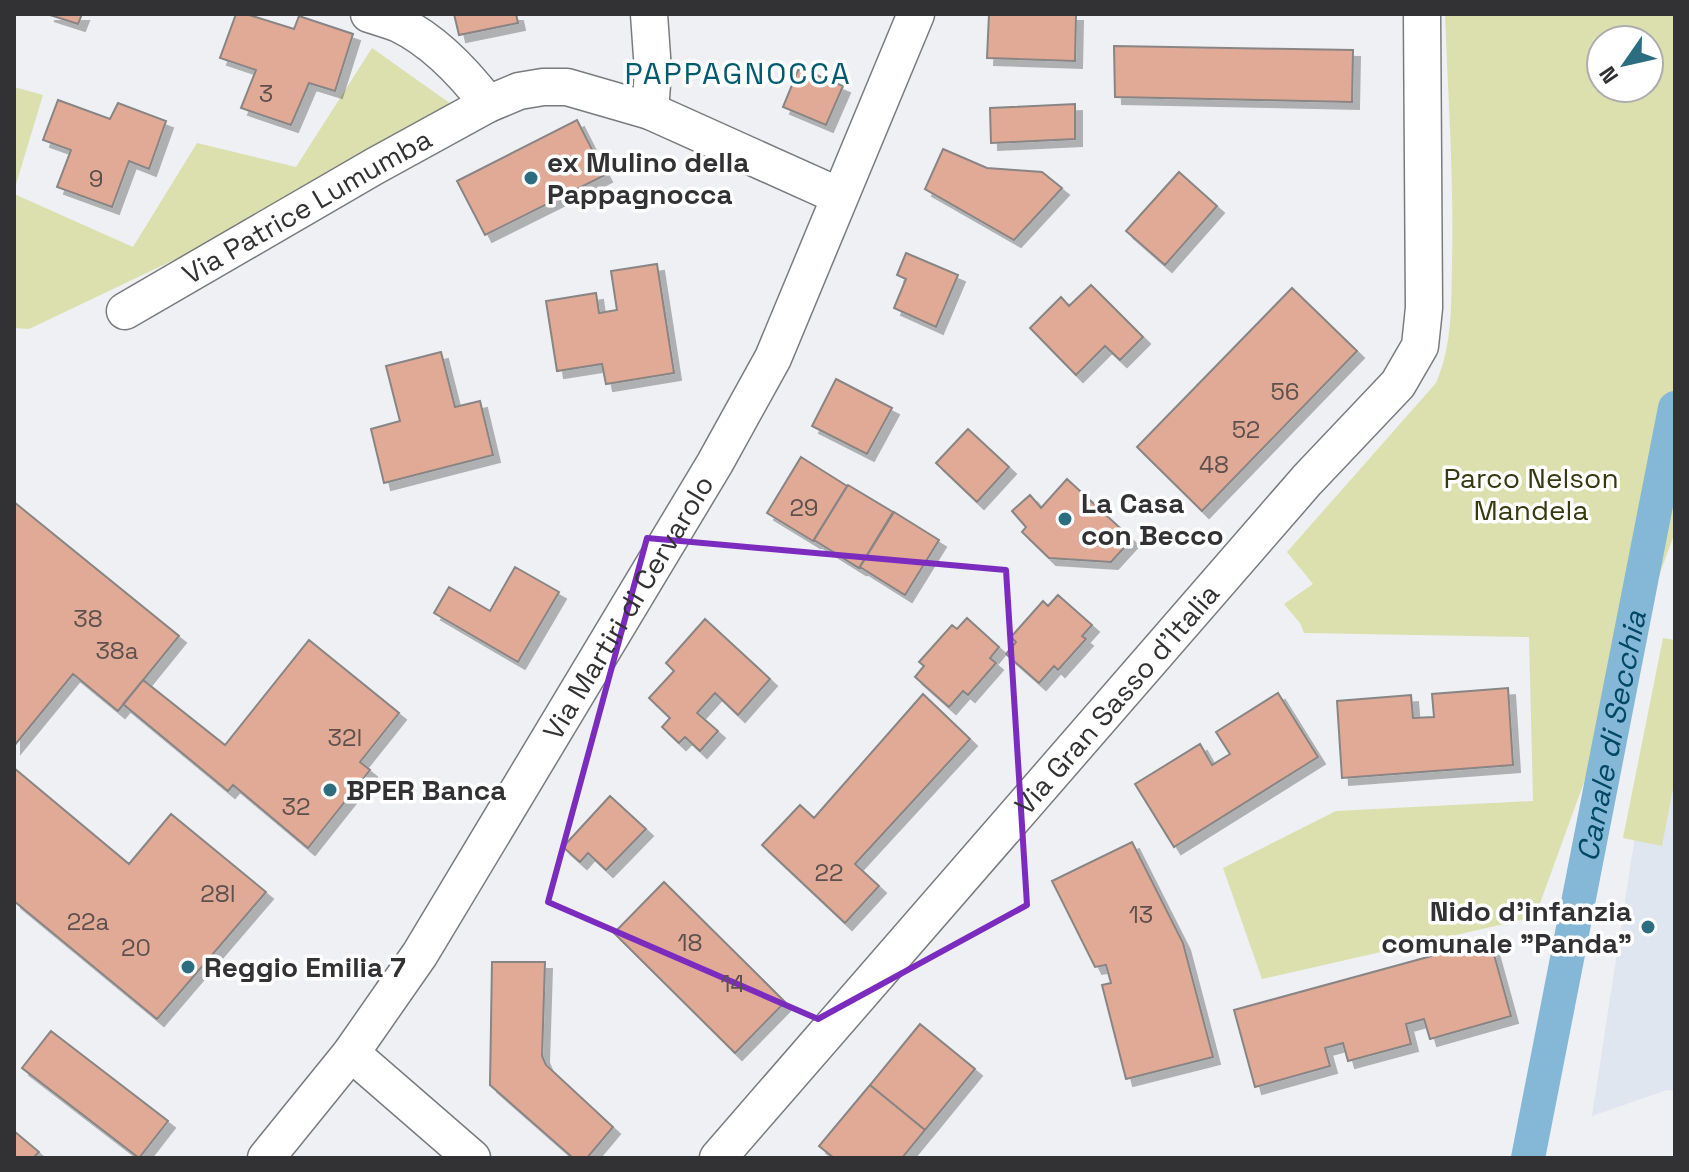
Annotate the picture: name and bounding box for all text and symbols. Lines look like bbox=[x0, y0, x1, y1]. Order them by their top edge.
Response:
north arrow bbox=[1585, 24, 1665, 104]
district label: PAPPAGNOCCA bbox=[624, 54, 852, 93]
text: N bbox=[1593, 61, 1624, 89]
house number: 3 bbox=[259, 78, 273, 109]
street label: Via Patrice Lumumba bbox=[176, 120, 438, 292]
place label: ex Mulino della Pappagnocca bbox=[547, 144, 749, 212]
house number: 9 bbox=[89, 163, 103, 194]
marker: ex Mulino della Pappagnocca bbox=[522, 169, 540, 187]
house number: 56 bbox=[1270, 376, 1300, 407]
house number: 52 bbox=[1232, 414, 1260, 445]
house number: 48 bbox=[1199, 449, 1229, 480]
park label: Parco Nelson Mandela bbox=[1443, 460, 1619, 528]
street label: Via Martiri di Cervarolo bbox=[535, 469, 721, 746]
place label: La Casa con Becco bbox=[1081, 485, 1224, 553]
house number: 29 bbox=[789, 492, 819, 523]
marker: La Casa con Becco bbox=[1056, 510, 1074, 528]
street label: Via Gran Sasso d'Italia bbox=[1007, 576, 1227, 822]
house number: 38 bbox=[73, 603, 103, 634]
water label: Canale di Secchia bbox=[1567, 607, 1654, 865]
house number: 38a bbox=[95, 635, 139, 666]
house number: 32l bbox=[328, 722, 362, 753]
place label: BPER Banca bbox=[346, 772, 506, 808]
marker: BPER Banca bbox=[321, 781, 339, 799]
house number: 32 bbox=[282, 791, 310, 822]
house number: 22 bbox=[815, 857, 843, 888]
house number: 28l bbox=[200, 878, 236, 909]
place label: Nido d'infanzia comunale "Panda" bbox=[1381, 893, 1632, 961]
house number: 13 bbox=[1129, 899, 1153, 930]
house number: 22a bbox=[67, 906, 110, 937]
marker: Nido d'infanzia comunale "Panda" bbox=[1639, 918, 1657, 936]
house number: 18 bbox=[678, 927, 702, 958]
house number: 20 bbox=[121, 932, 151, 963]
place label: Reggio Emilia 7 bbox=[204, 949, 406, 985]
marker: Reggio Emilia 7 bbox=[179, 958, 197, 976]
house number: 14 bbox=[720, 968, 746, 999]

